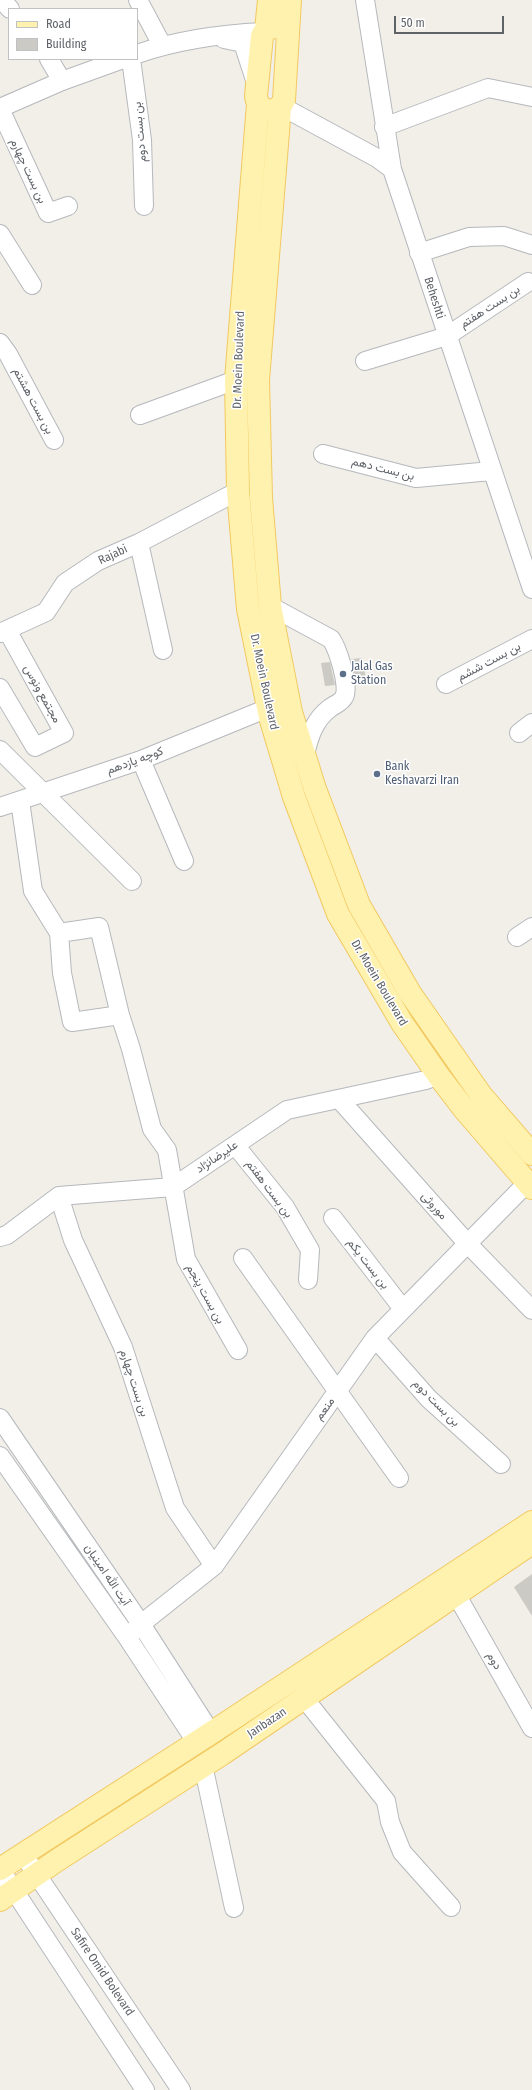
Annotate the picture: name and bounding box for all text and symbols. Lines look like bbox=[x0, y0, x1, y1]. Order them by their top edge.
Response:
legend bbox=[8, 8, 138, 60]
scale bar bbox=[396, 8, 506, 34]
text: 50 m bbox=[401, 16, 425, 30]
text: Road bbox=[46, 17, 71, 31]
text: Building bbox=[46, 37, 86, 51]
street label: بن بست دوم bbox=[130, 101, 150, 163]
street label: بن بست چهارم bbox=[7, 136, 49, 206]
street label: Beheshti bbox=[420, 275, 448, 321]
street label: بن بست هفتم‌ bbox=[457, 282, 523, 332]
street label: Dr. Moein Boulevard bbox=[230, 311, 248, 409]
street label: بن بست هشتم bbox=[10, 365, 56, 437]
street label: بن بست دهم bbox=[350, 454, 416, 484]
street label: Rajabi bbox=[96, 542, 130, 568]
street label: Dr. Moein Boulevard bbox=[247, 633, 281, 731]
street label: بن بست ششم bbox=[455, 639, 523, 685]
place label: Jalal Gas Station bbox=[351, 660, 393, 688]
street label: مجتمع ونوس bbox=[20, 662, 64, 726]
marker: Jalal Gas Station bbox=[338, 669, 348, 679]
street label: کوچه یازدهم bbox=[105, 744, 165, 778]
place label: Bank Keshavarzi Iran bbox=[385, 760, 459, 788]
marker: Bank Keshavarzi Iran bbox=[372, 769, 382, 779]
street label: Dr. Moein Boulevard bbox=[348, 937, 410, 1029]
street label: علیرضانژاد bbox=[193, 1138, 241, 1176]
street label: بن بست هفتم bbox=[243, 1157, 295, 1221]
street label: موروثی bbox=[418, 1189, 450, 1223]
street label: بن بست یکم bbox=[344, 1236, 392, 1292]
street label: بن بست پنجم bbox=[183, 1262, 227, 1326]
street label: بن بست چهارم bbox=[116, 1347, 152, 1419]
street label: بن بست دوم bbox=[409, 1376, 463, 1430]
street label: منعم bbox=[312, 1395, 338, 1423]
street label: آیت الله امینیان bbox=[81, 1541, 133, 1609]
street label: دوم bbox=[483, 1650, 505, 1672]
street label: Janbazan bbox=[245, 1705, 289, 1741]
street label: Safire Omid Bolevard bbox=[67, 1925, 137, 2019]

